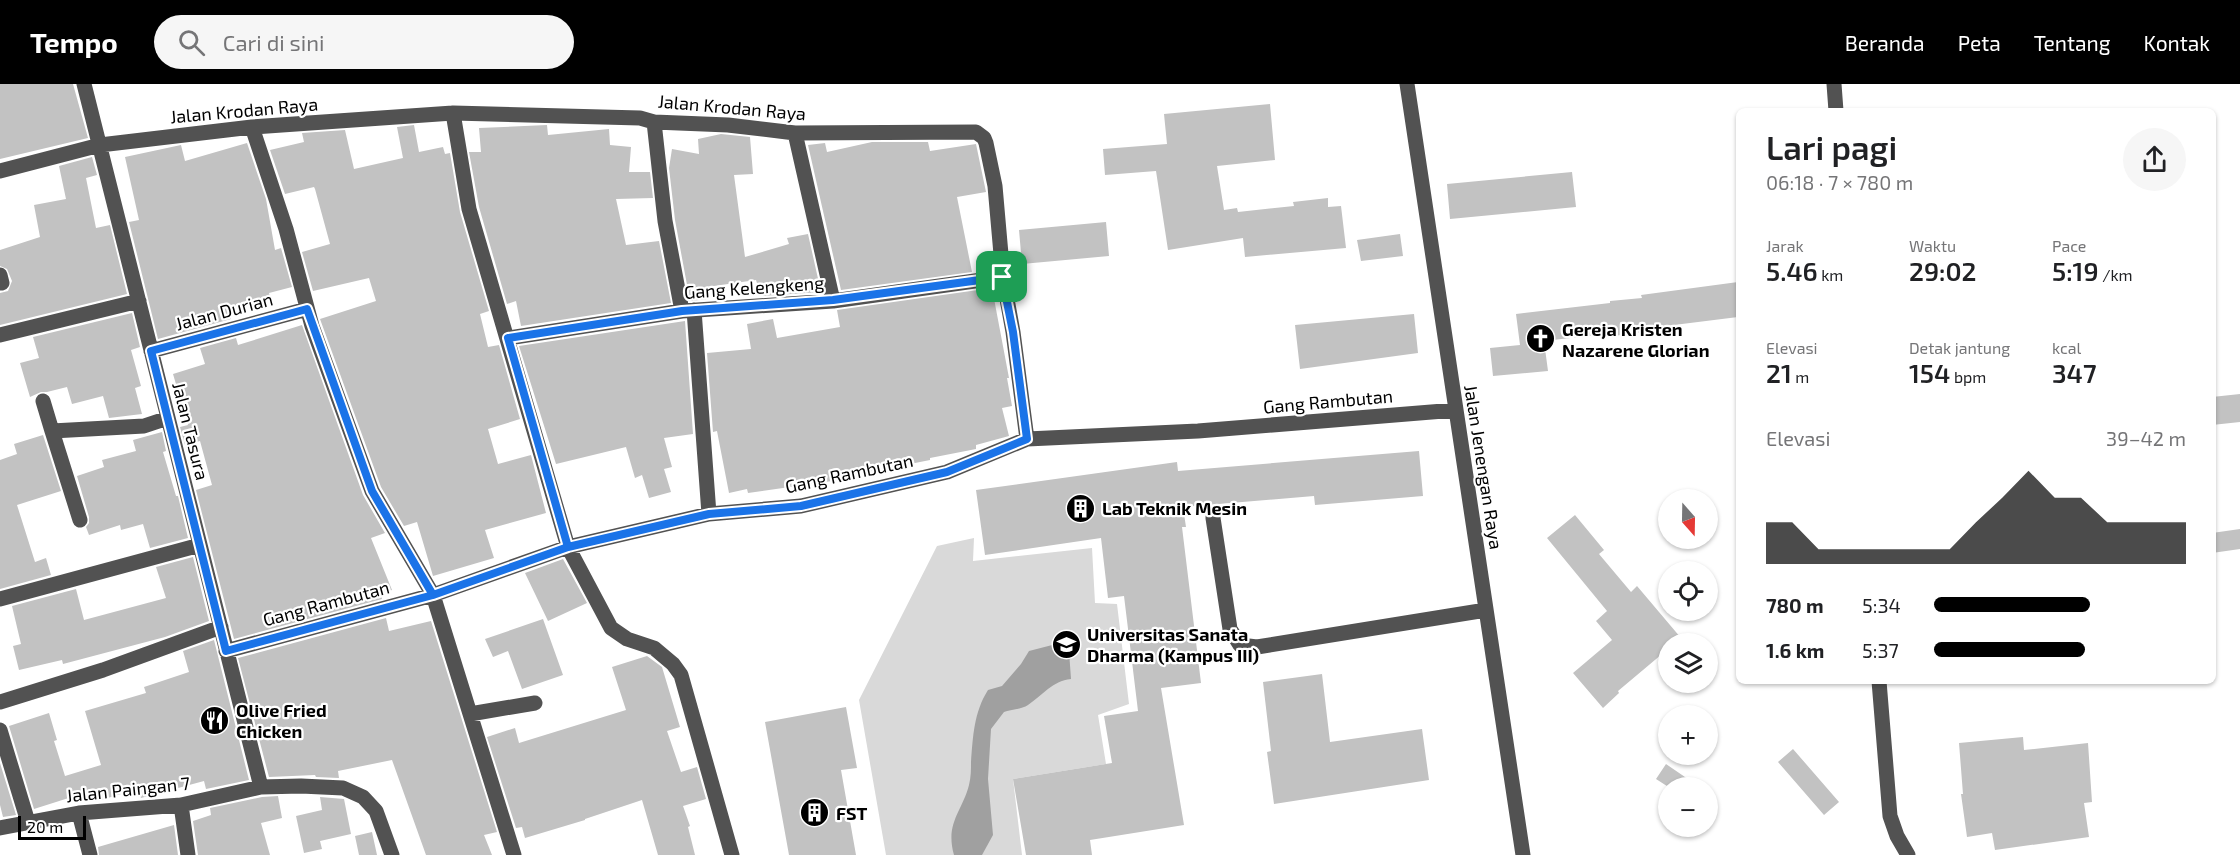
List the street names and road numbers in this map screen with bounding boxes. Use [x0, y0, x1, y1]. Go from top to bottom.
street label: Jalan Krodan Raya [657, 90, 807, 124]
street label: Jalan Krodan Raya [169, 93, 319, 127]
street label: Gang Kelengkeng [683, 271, 825, 303]
street label: Jalan Durian [173, 287, 275, 335]
street label: Jalan Tasura [168, 380, 214, 482]
street label: Jalan Jenengan Raya [1460, 383, 1508, 551]
street label: Gang Rambutan [1262, 384, 1394, 418]
street label: Gang Rambutan [783, 449, 915, 497]
street label: Gang Rambutan [260, 576, 392, 630]
street label: Jalan Paingan 7 [65, 772, 191, 806]

